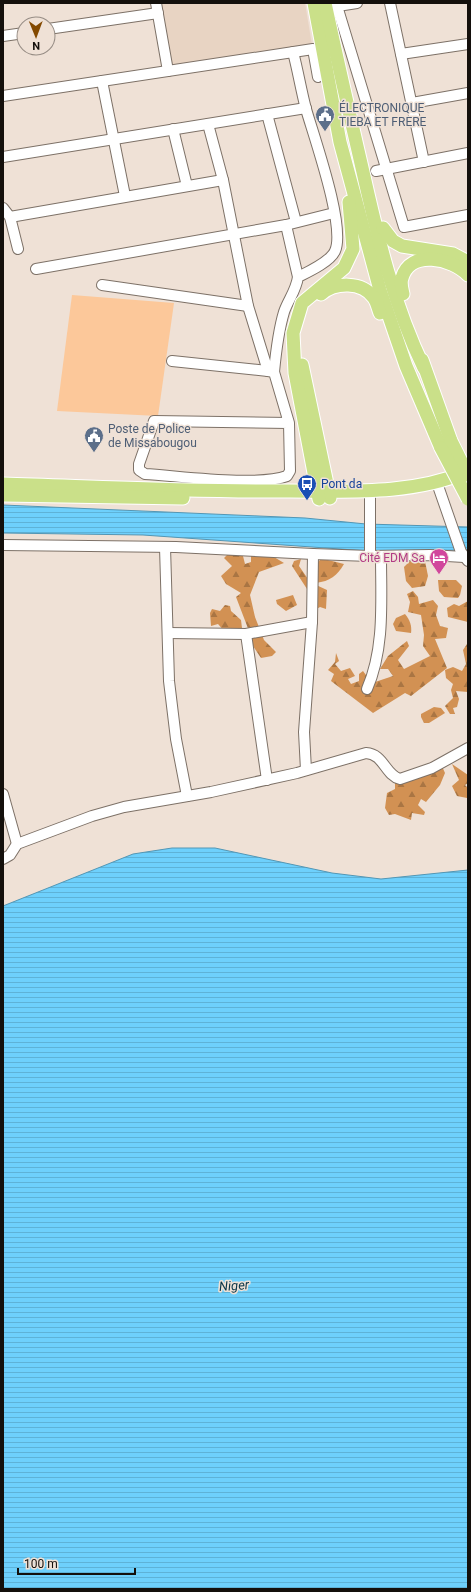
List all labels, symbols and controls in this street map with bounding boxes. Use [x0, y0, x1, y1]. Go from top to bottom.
north arrow [16, 16, 56, 56]
text: N [32, 39, 40, 52]
place label: ÉLECTRONIQUE TIEBA ET FRERE [339, 100, 427, 129]
public building icon: ÉLECTRONIQUE TIEBA ET FRERE [314, 104, 336, 132]
place label: Poste de Police de Missabougou [108, 422, 197, 450]
public building icon: Poste de Police de Missabougou [83, 425, 105, 453]
bus stop icon: Pont da [296, 473, 318, 501]
place label: Pont da [321, 477, 362, 491]
hotel icon: Cité EDM Sa [428, 547, 450, 575]
place label: Cité EDM Sa [359, 551, 425, 565]
water label: Niger [218, 1277, 250, 1294]
scale bar [18, 1550, 135, 1576]
text: 100 m [24, 1557, 58, 1571]

